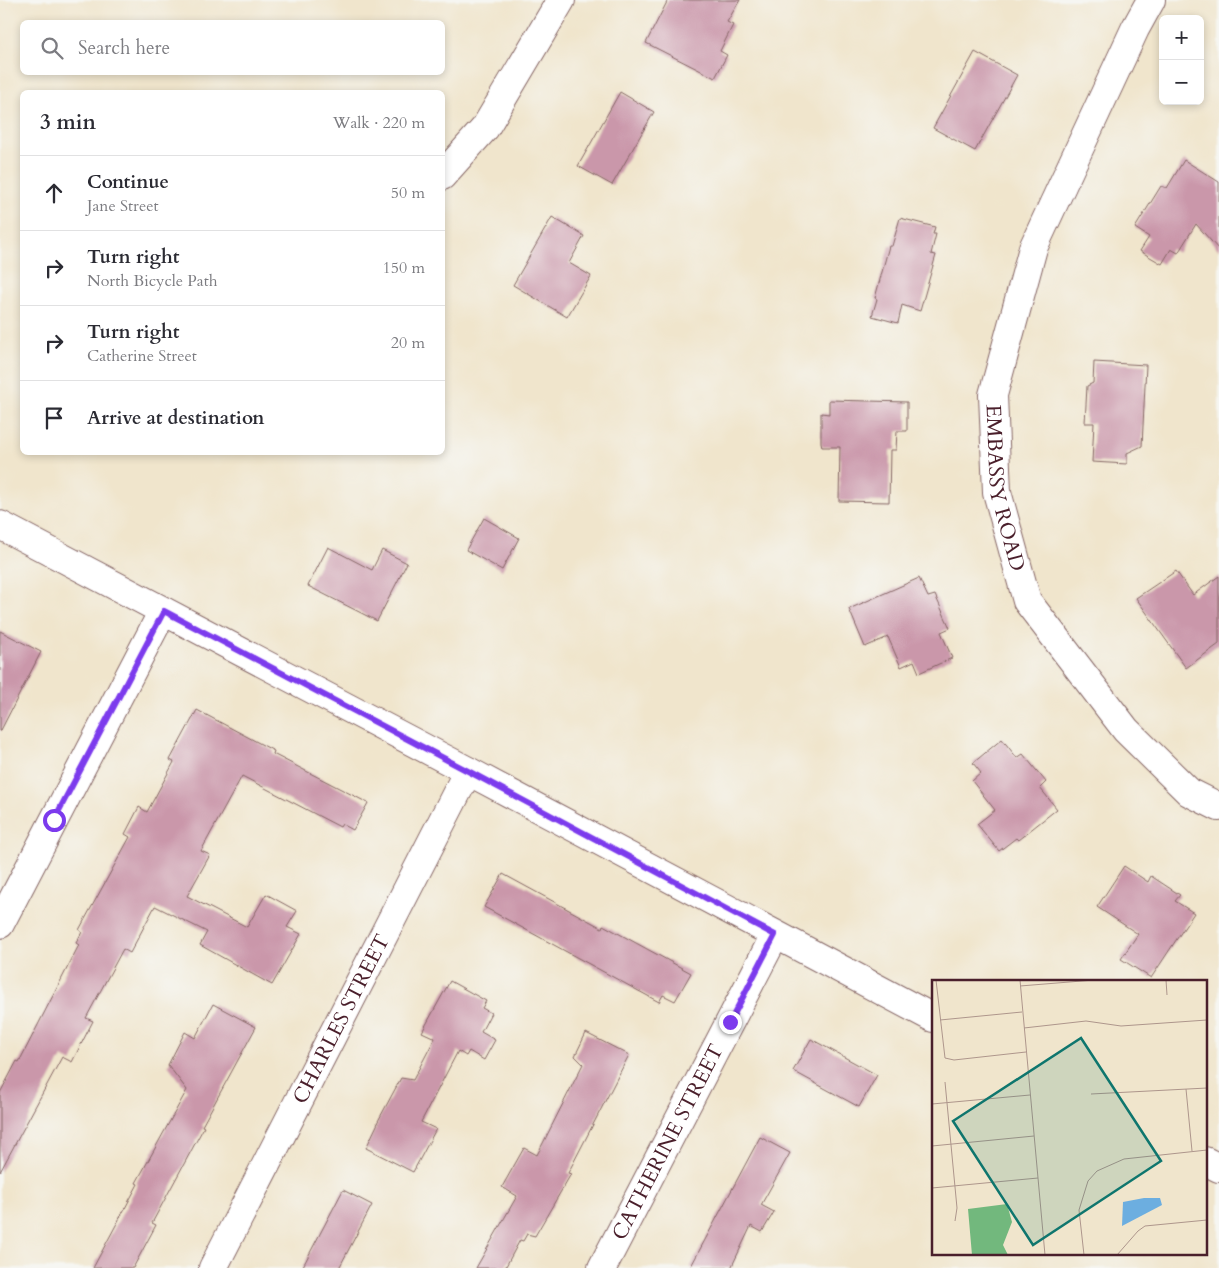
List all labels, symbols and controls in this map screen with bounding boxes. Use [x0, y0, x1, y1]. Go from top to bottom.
map controls [1159, 15, 1204, 105]
button: + [1159, 15, 1204, 60]
search box [20, 20, 445, 75]
icon: search [38, 34, 66, 62]
text: Search here [78, 35, 170, 61]
button: − [1159, 60, 1204, 105]
text: 3 min [40, 108, 96, 137]
text: Walk · 220 m [333, 112, 425, 134]
text: Continue [87, 169, 169, 195]
icon: ahead [40, 179, 68, 207]
text: 50 m [391, 182, 425, 204]
text: Jane Street [87, 195, 158, 217]
text: Turn right [87, 244, 179, 270]
icon: right [40, 254, 68, 282]
text: 150 m [383, 257, 425, 279]
text: North Bicycle Path [87, 270, 218, 292]
text: Turn right [87, 319, 179, 345]
icon: right [40, 329, 68, 357]
text: 20 m [391, 332, 425, 354]
text: Catherine Street [87, 345, 197, 367]
icon: arrive [40, 404, 68, 432]
street label: EMBASSY ROAD [979, 404, 1033, 574]
text: Arrive at destination [87, 405, 264, 431]
route start [43, 809, 66, 832]
street label: CHARLES STREET [285, 929, 396, 1109]
inset map [932, 980, 1206, 1256]
route end [719, 1011, 742, 1034]
street label: CATHERINE STREET [605, 1039, 730, 1245]

